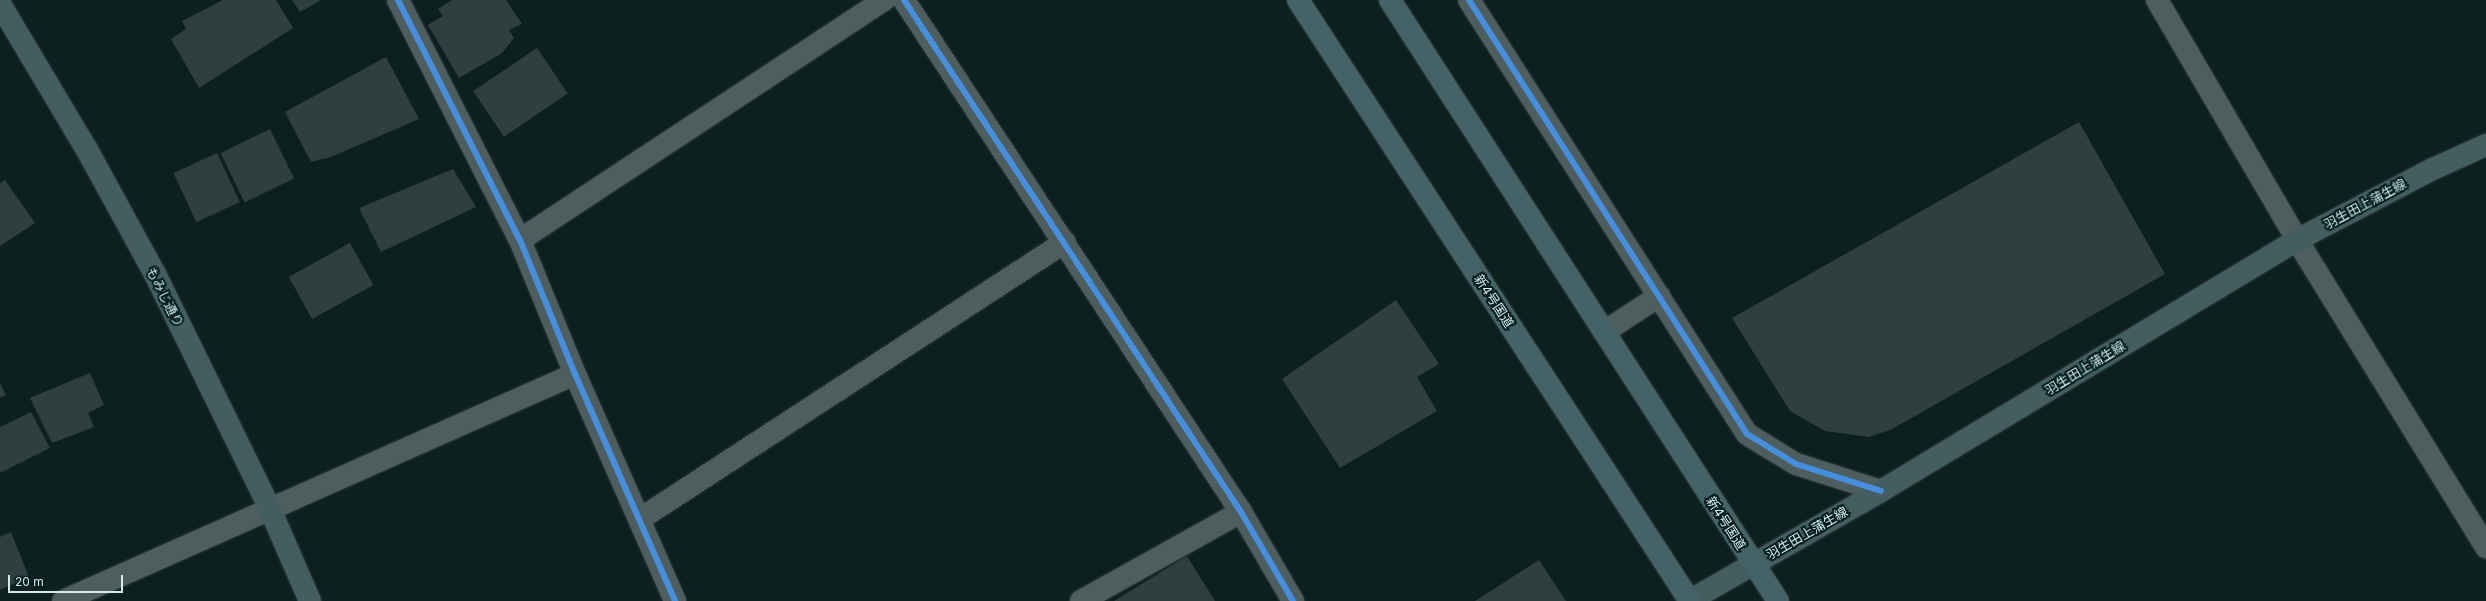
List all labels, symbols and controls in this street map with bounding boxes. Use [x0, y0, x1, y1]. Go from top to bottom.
street label: 羽生田上蒲生線 [2321, 176, 2409, 232]
street label: もみじ通り [143, 265, 187, 329]
street label: 新4号国道 [1471, 271, 1517, 331]
street label: 羽生田上蒲生線 [2042, 338, 2128, 398]
street label: 新4号国道 [1703, 493, 1749, 553]
street label: 羽生田上蒲生線 [1764, 503, 1850, 563]
scale bar [10, 567, 125, 593]
text: 20 m [15, 574, 44, 589]

